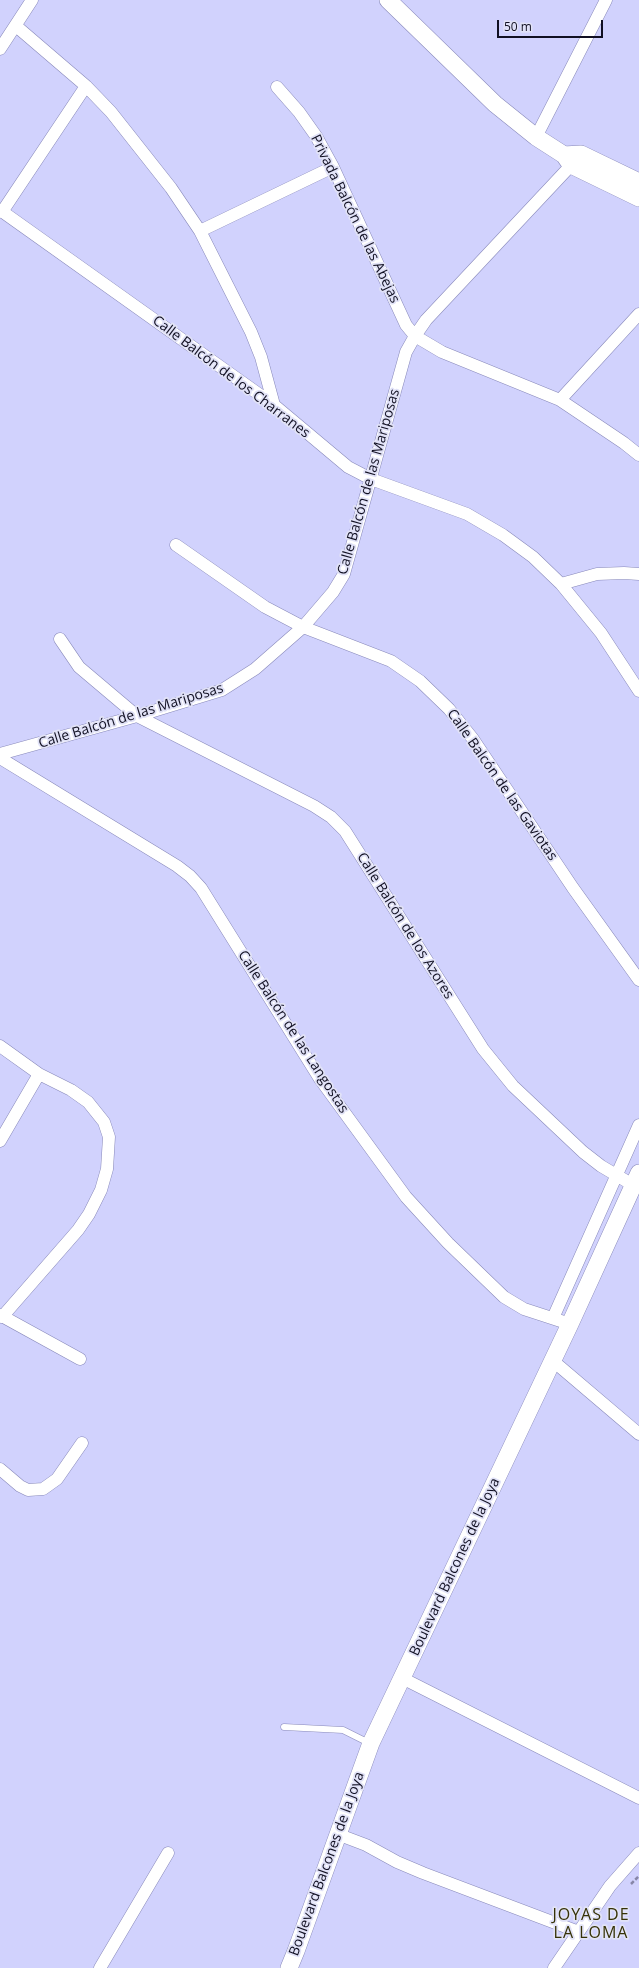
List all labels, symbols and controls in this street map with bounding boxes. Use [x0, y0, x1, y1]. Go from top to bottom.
scale bar [499, 12, 605, 38]
text: 50 m [504, 18, 532, 35]
street label: Privada Balcón de las Abejas [307, 132, 403, 306]
street label: Calle Balcón de los Charranes [149, 312, 313, 442]
street label: Calle Balcón de las Mariposas [334, 387, 404, 577]
street label: Calle Balcón de las Mariposas [37, 680, 225, 752]
street label: Calle Balcón de las Gaviotas [443, 706, 561, 864]
street label: Calle Balcón de los Azores [353, 850, 457, 1002]
street label: Calle Balcón de las Langostas [234, 948, 352, 1116]
street label: Boulevard Balcones de la Joya [406, 1475, 504, 1659]
street label: Boulevard Balcones de la Joya [286, 1770, 368, 1958]
district label: JOYAS DE LA LOMA [552, 1905, 630, 1943]

